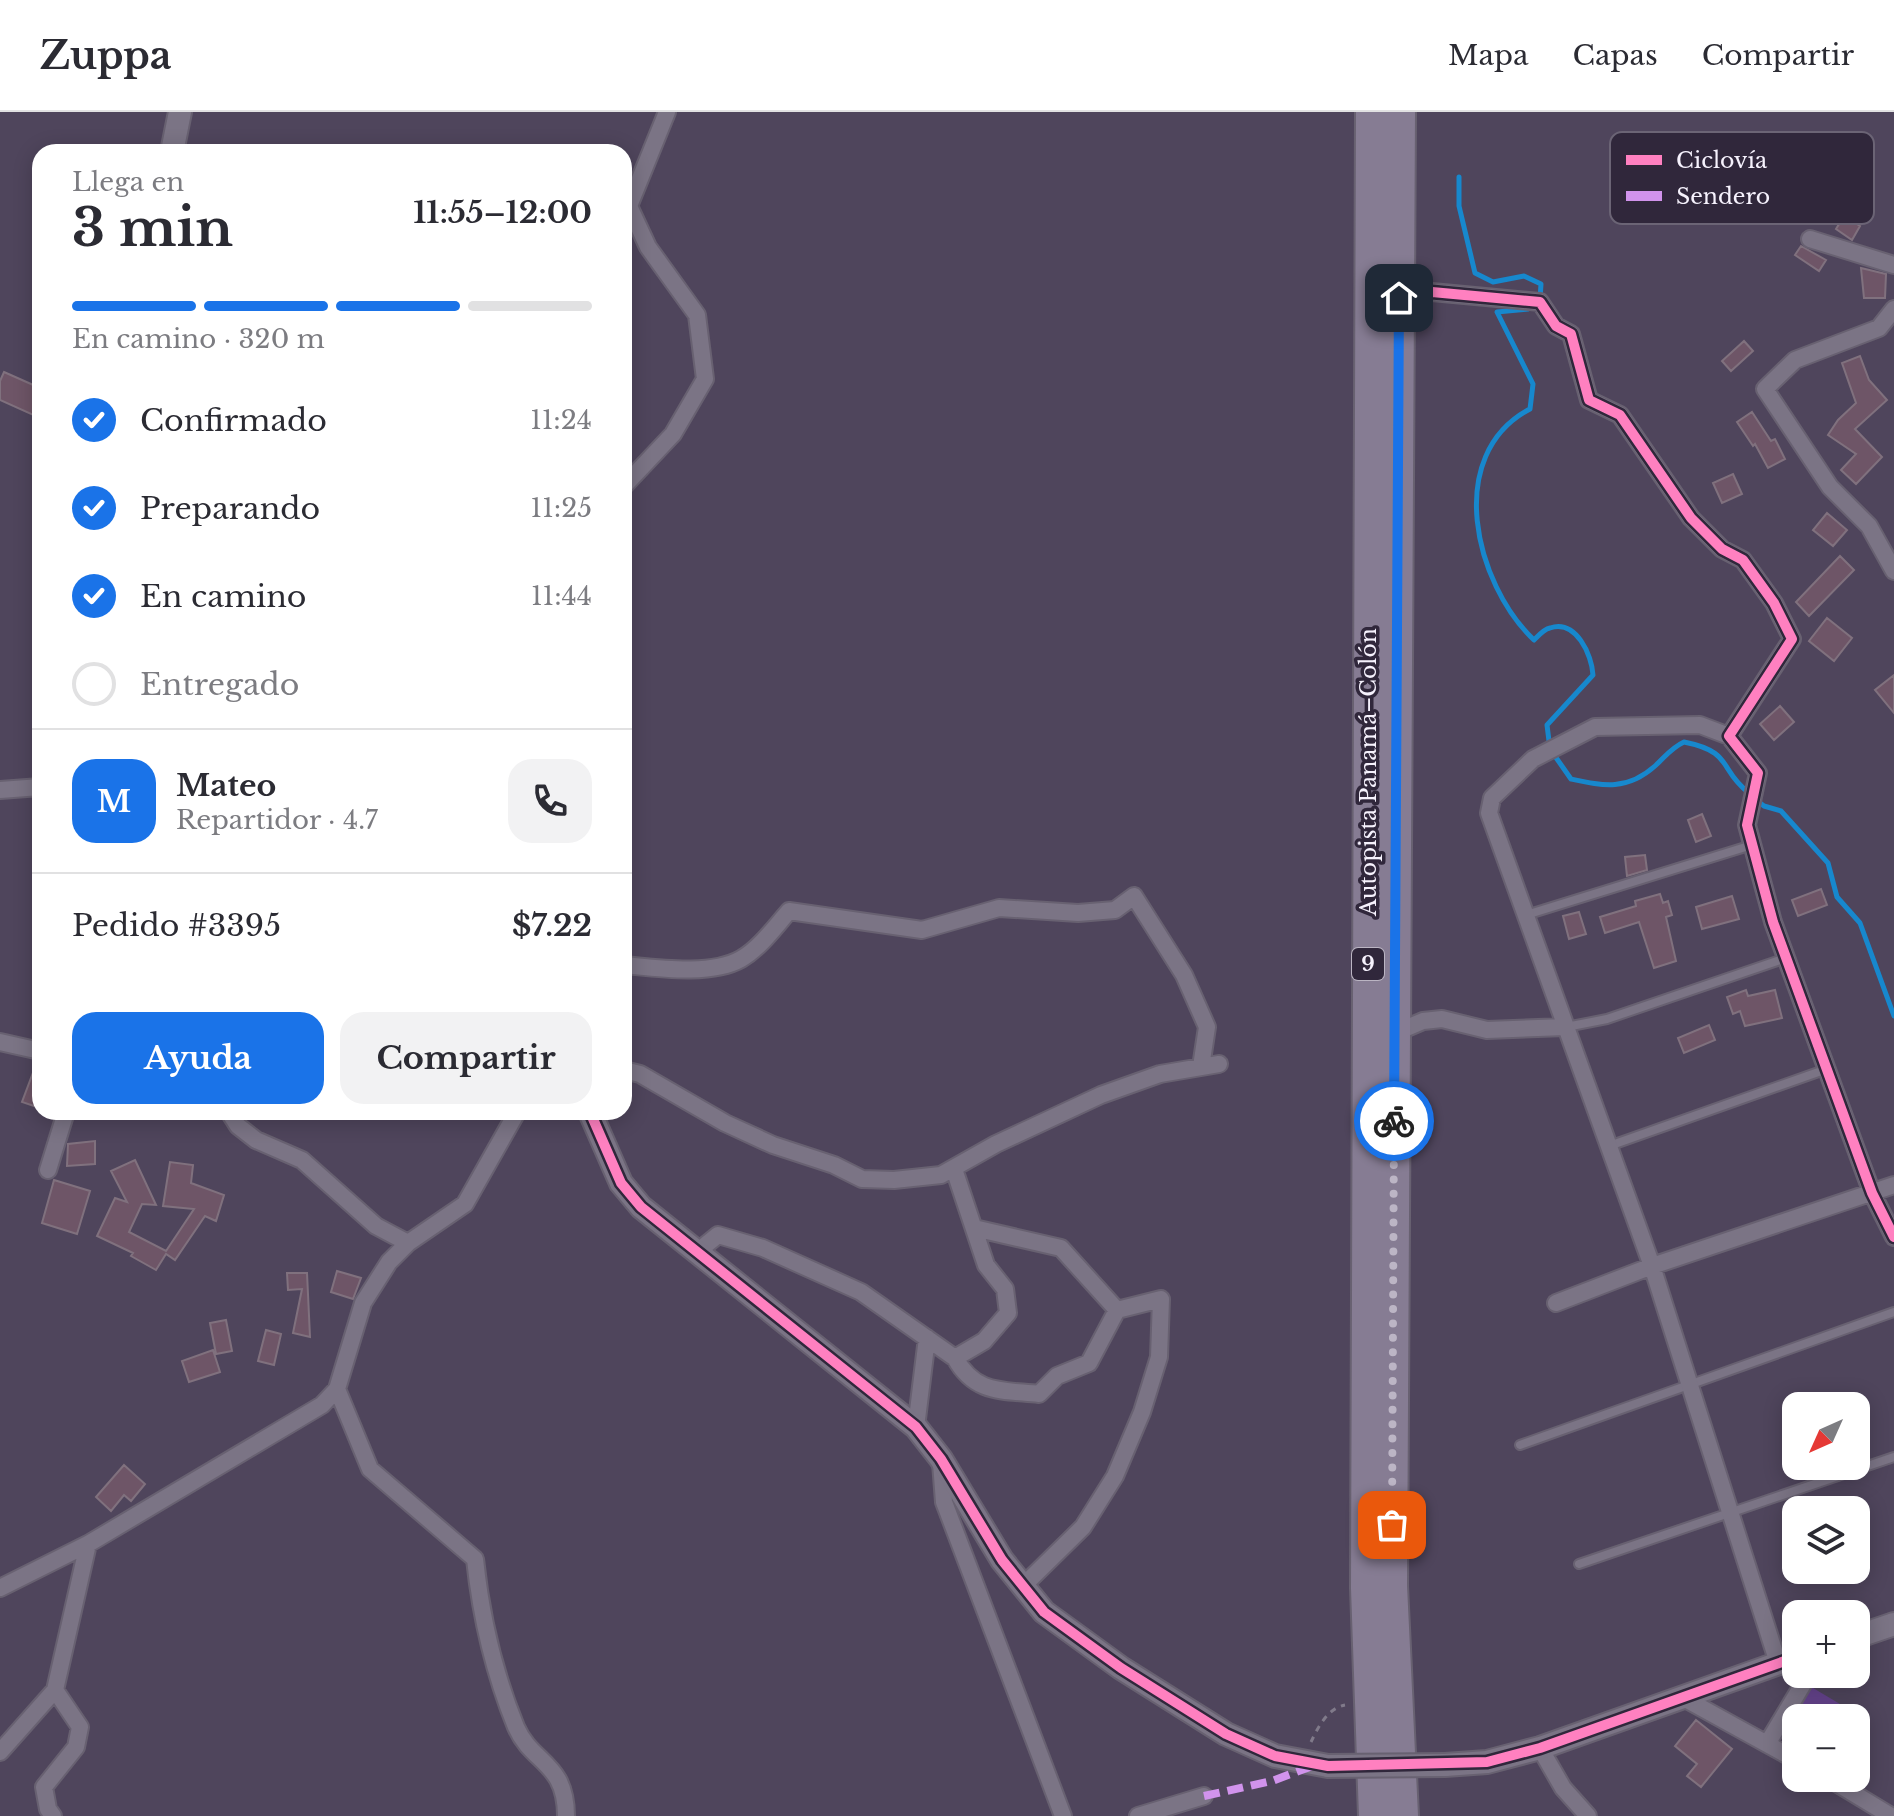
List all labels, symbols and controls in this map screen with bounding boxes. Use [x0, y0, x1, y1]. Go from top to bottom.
text: Zuppa [40, 32, 172, 79]
text: Mapa [1448, 38, 1529, 73]
text: Capas [1573, 38, 1658, 73]
text: Compartir [1702, 38, 1854, 73]
legend [1610, 132, 1874, 224]
text: Ciclovía [1676, 147, 1768, 174]
text: Llega en [72, 166, 184, 198]
text: Sendero [1676, 183, 1770, 210]
text: 11:55–12:00 [413, 194, 592, 231]
text: 3 min [72, 196, 233, 260]
pin [1365, 264, 1433, 332]
icon: home [1377, 276, 1421, 320]
text: En camino · 320 m [72, 323, 325, 355]
icon: check [72, 398, 116, 442]
text: Confirmado [140, 402, 327, 439]
text: 11:24 [530, 404, 592, 436]
icon: check [72, 486, 116, 530]
text: Preparando [140, 490, 320, 527]
text: 11:25 [531, 492, 592, 524]
icon: check [72, 574, 116, 618]
text: En camino [140, 578, 306, 615]
text: 11:44 [531, 580, 592, 612]
street label: Autopista Panamá–Colón [1355, 628, 1382, 917]
text: Entregado [140, 666, 299, 703]
button: phone [508, 759, 592, 843]
text: Mateo [176, 767, 276, 804]
text: M [97, 783, 131, 820]
text: Repartidor · 4.7 [176, 804, 378, 836]
text: Pedido #3395 [72, 907, 281, 944]
text: $7.22 [512, 907, 592, 944]
road number: 9 [1352, 948, 1384, 980]
button: Ayuda [72, 1012, 324, 1104]
button: Compartir [340, 1012, 592, 1104]
courier [1354, 1081, 1434, 1161]
icon: bike [1372, 1099, 1416, 1143]
north arrow [1782, 1392, 1870, 1480]
map controls [1782, 1392, 1870, 1792]
pin [1358, 1491, 1426, 1559]
button: layers [1782, 1496, 1870, 1584]
icon: bag [1370, 1503, 1414, 1547]
button: + [1782, 1600, 1870, 1688]
button: − [1782, 1704, 1870, 1792]

